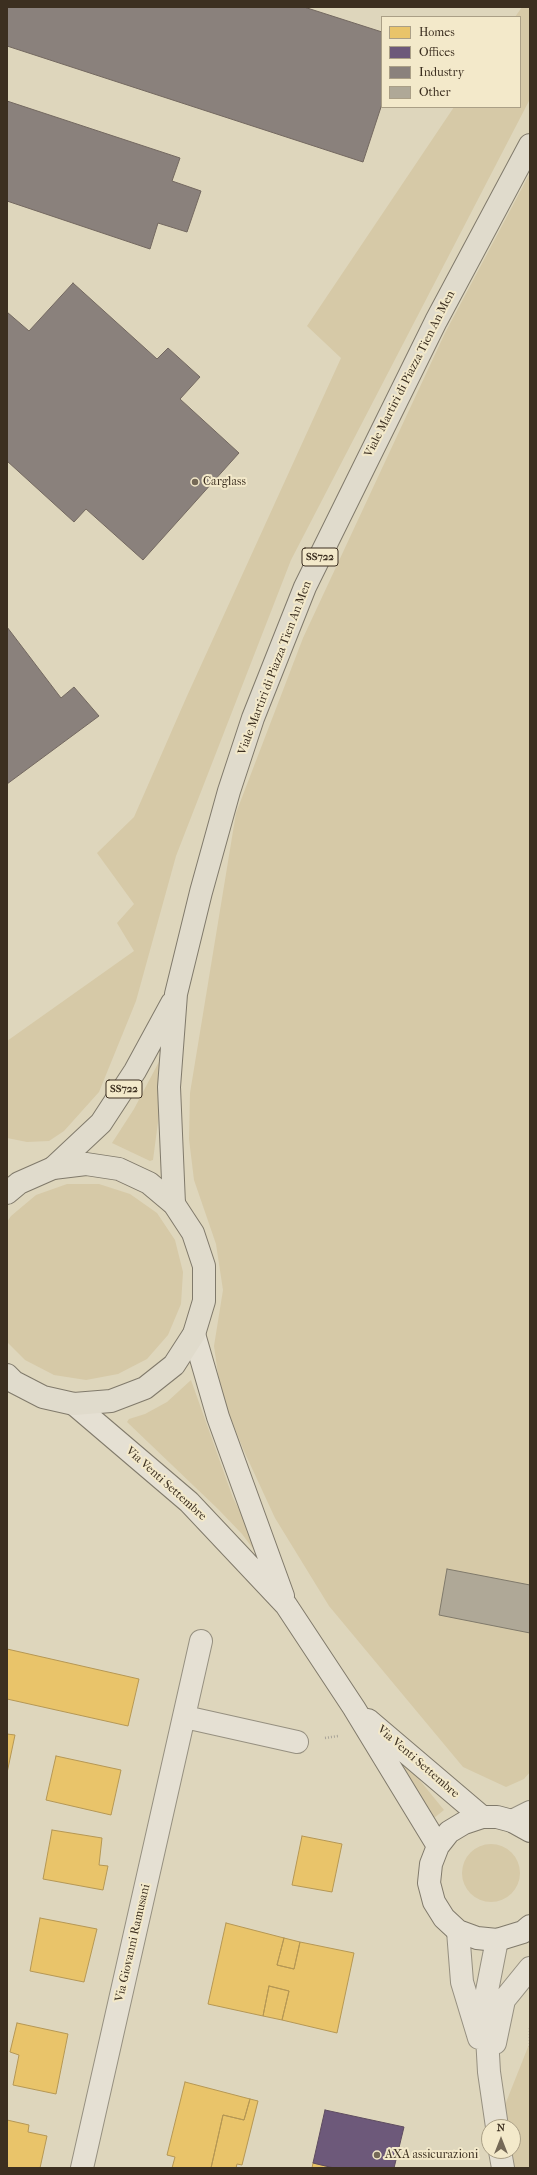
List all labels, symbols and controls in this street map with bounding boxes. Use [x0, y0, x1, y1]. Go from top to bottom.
legend [381, 16, 521, 108]
text: Homes [419, 25, 455, 39]
text: Offices [419, 45, 455, 59]
text: Industry [419, 65, 464, 79]
text: Other [419, 85, 451, 99]
street label: Viale Martiri di Piazza Tien An Men [362, 288, 458, 460]
place label: Carglass [203, 475, 246, 489]
marker: Carglass [190, 477, 200, 487]
road number: SS722 [302, 548, 338, 566]
street label: Viale Martiri di Piazza Tien An Men [235, 579, 315, 757]
road number: SS722 [106, 1080, 142, 1098]
street label: Via Venti Settembre [123, 1444, 209, 1524]
street label: Via Venti Settembre [374, 1723, 462, 1801]
street label: Via Giovanni Ramusani [112, 1883, 154, 2003]
north arrow [481, 2119, 521, 2159]
text: N [497, 2121, 505, 2134]
place label: AXA assicurazioni [385, 2148, 478, 2162]
marker: AXA assicurazioni [372, 2150, 382, 2160]

